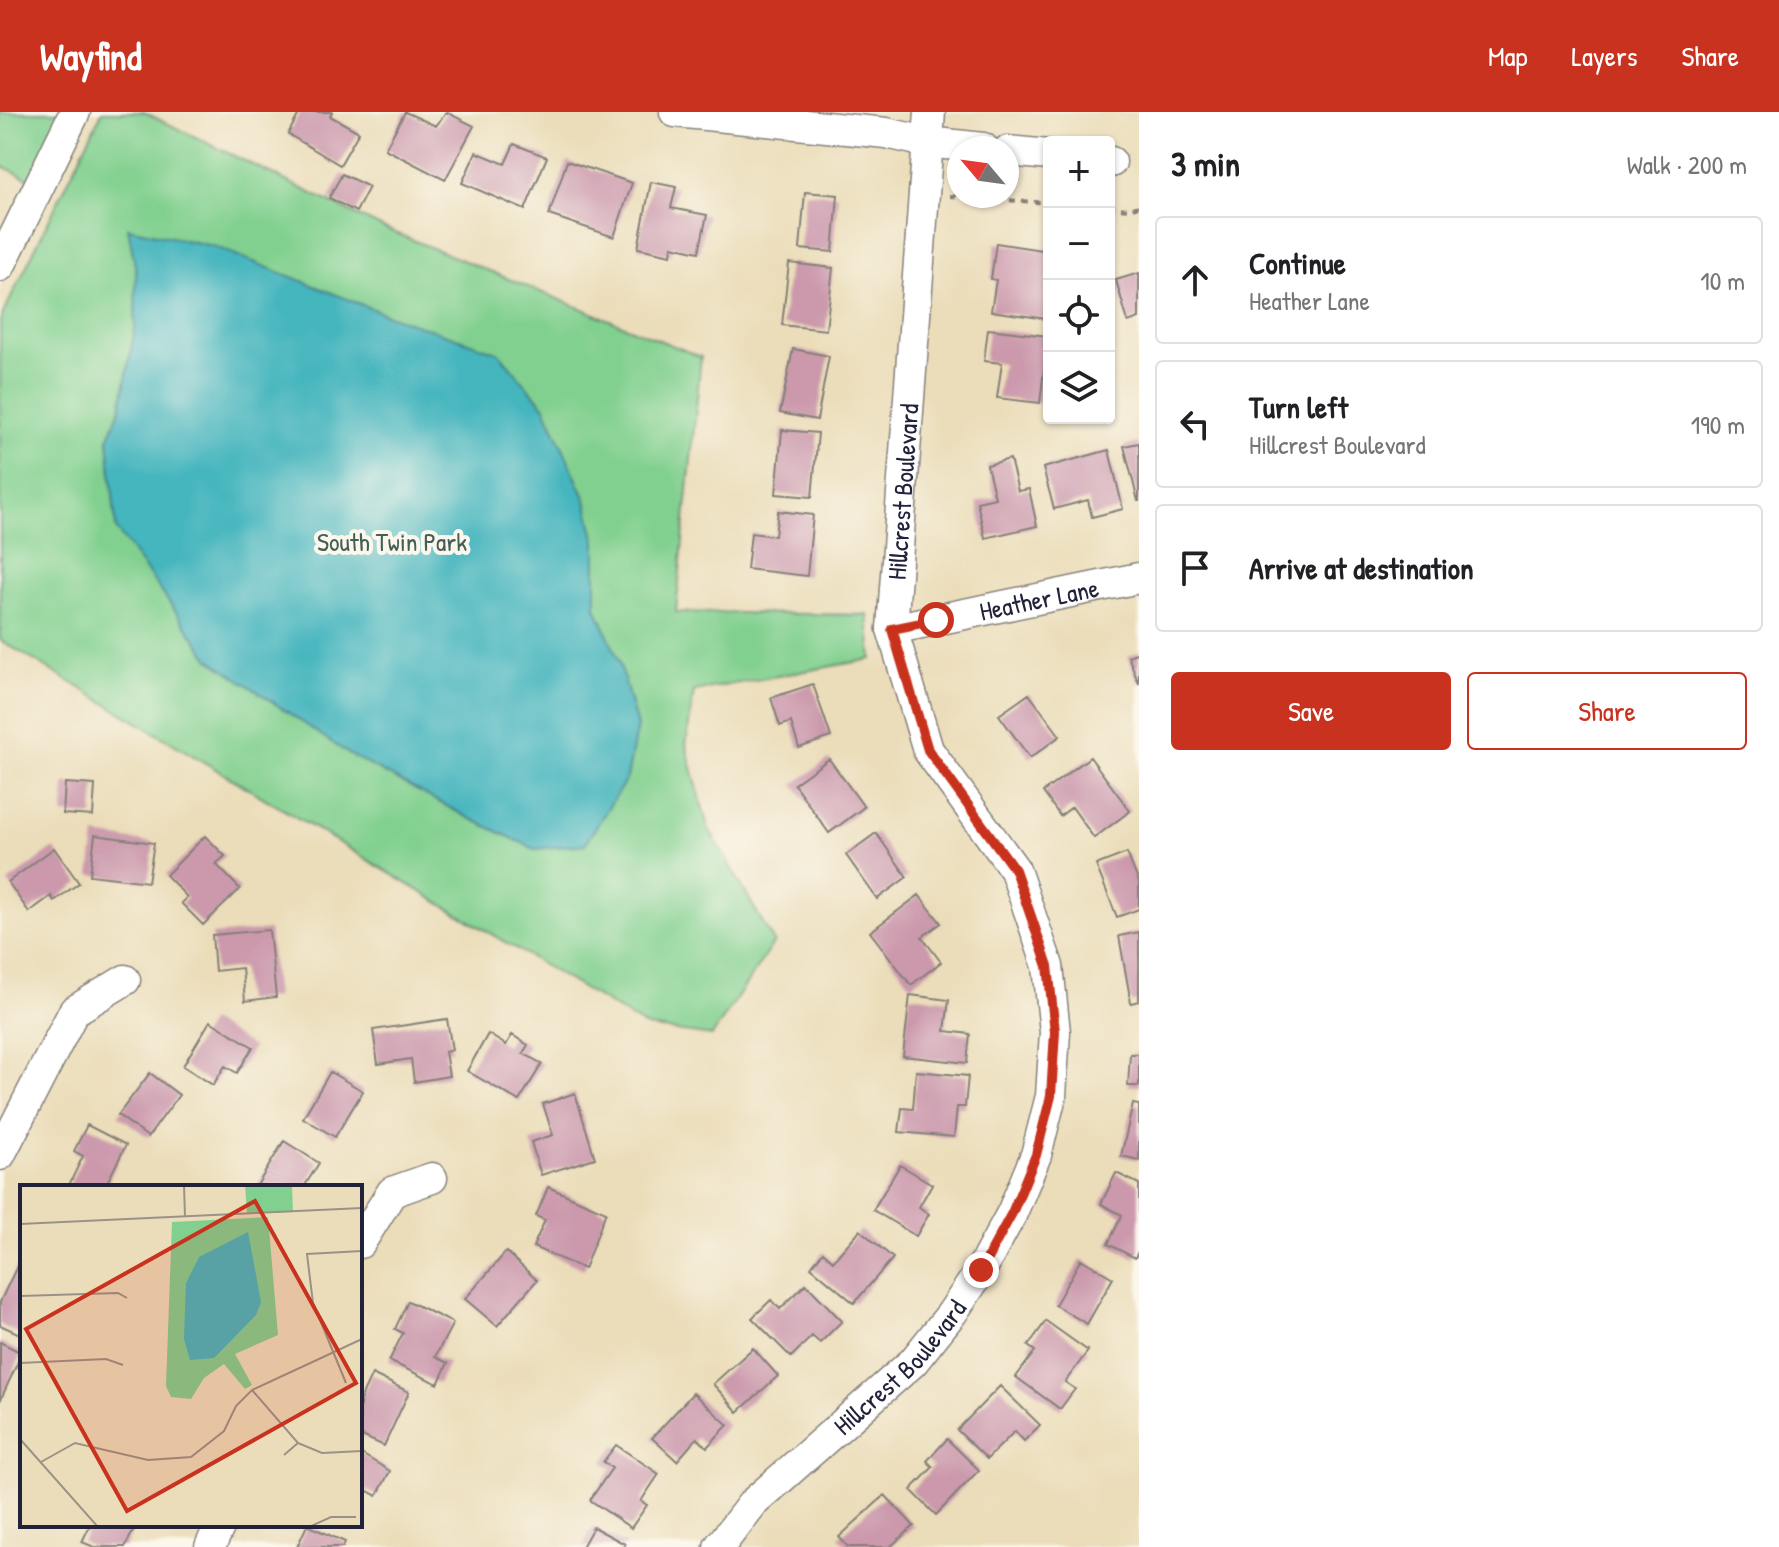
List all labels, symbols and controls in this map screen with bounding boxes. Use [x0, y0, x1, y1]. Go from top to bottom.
text: Wayfind [40, 30, 142, 82]
text: Map [1488, 37, 1528, 75]
text: Layers [1572, 37, 1637, 75]
text: Share [1681, 37, 1739, 75]
north arrow [947, 136, 1019, 208]
map controls [1043, 136, 1115, 424]
button: + [1043, 136, 1115, 208]
text: 3 min [1171, 141, 1240, 187]
text: Walk · 200 m [1627, 147, 1747, 182]
button: − [1043, 208, 1115, 280]
text: Continue [1249, 243, 1346, 283]
icon: ahead [1173, 258, 1217, 302]
text: 10 m [1700, 263, 1745, 298]
button: locate [1043, 280, 1115, 352]
text: Heather Lane [1249, 283, 1370, 318]
button: layers [1043, 352, 1115, 424]
text: Turn left [1249, 387, 1348, 427]
street label: Hillcrest Boulevard [878, 402, 926, 581]
icon: left [1173, 402, 1217, 446]
text: 190 m [1691, 407, 1745, 442]
text: Hillcrest Boulevard [1249, 427, 1426, 462]
park label: South Twin Park [317, 524, 467, 559]
icon: arrive [1173, 546, 1217, 590]
text: Arrive at destination [1249, 548, 1474, 588]
street label: Heather Lane [976, 569, 1102, 628]
route start [918, 602, 954, 638]
button: Save [1171, 672, 1451, 750]
button: Share [1467, 672, 1747, 750]
inset map [20, 1185, 362, 1527]
route end [963, 1252, 999, 1288]
street label: Hillcrest Boulevard [825, 1293, 974, 1442]

